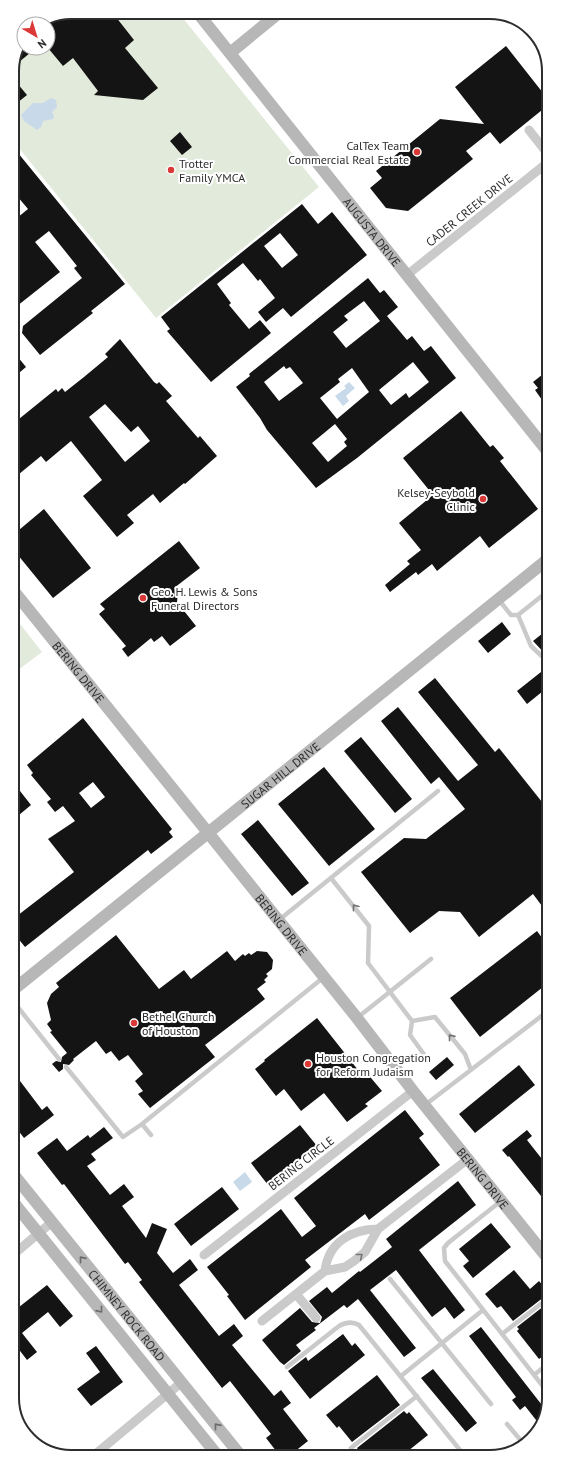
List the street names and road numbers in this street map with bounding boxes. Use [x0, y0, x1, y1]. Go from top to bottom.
street label: CADER CREEK DRIVE [423, 171, 515, 249]
street label: AUGUSTA DRIVE [340, 194, 404, 269]
street label: BERING DRIVE [50, 638, 108, 706]
street label: SUGAR HILL DRIVE [237, 738, 323, 811]
street label: BERING DRIVE [253, 891, 311, 958]
street label: BERING CIRCLE [265, 1133, 337, 1193]
street label: BERING DRIVE [454, 1144, 512, 1212]
street label: CHIMNEY ROCK ROAD [86, 1266, 169, 1364]

